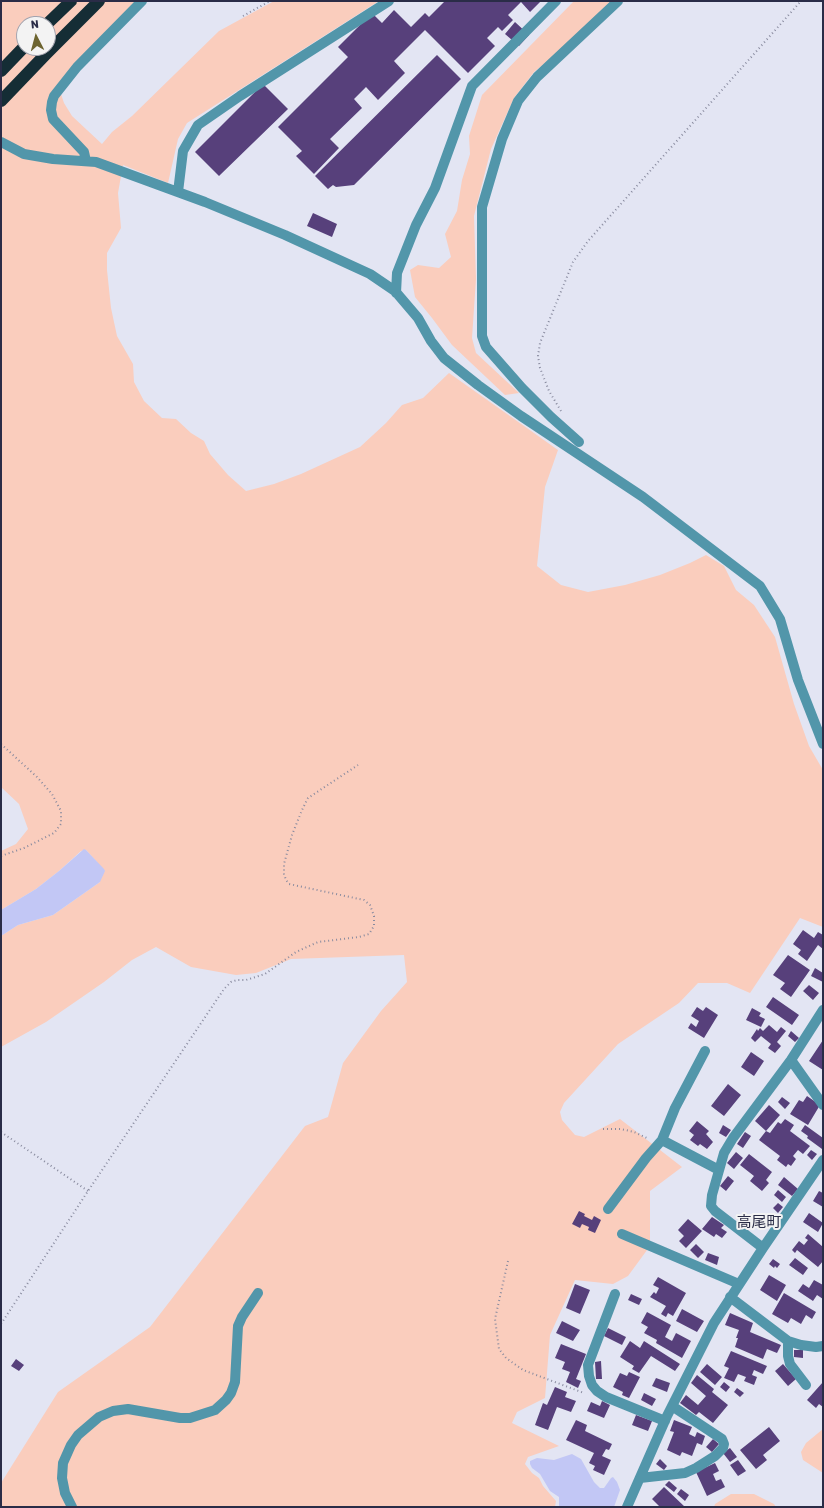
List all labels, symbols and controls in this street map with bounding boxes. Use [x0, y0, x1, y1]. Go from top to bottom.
north arrow [16, 16, 56, 56]
text: N [30, 18, 39, 31]
district label: 高尾町 [737, 1214, 781, 1232]

